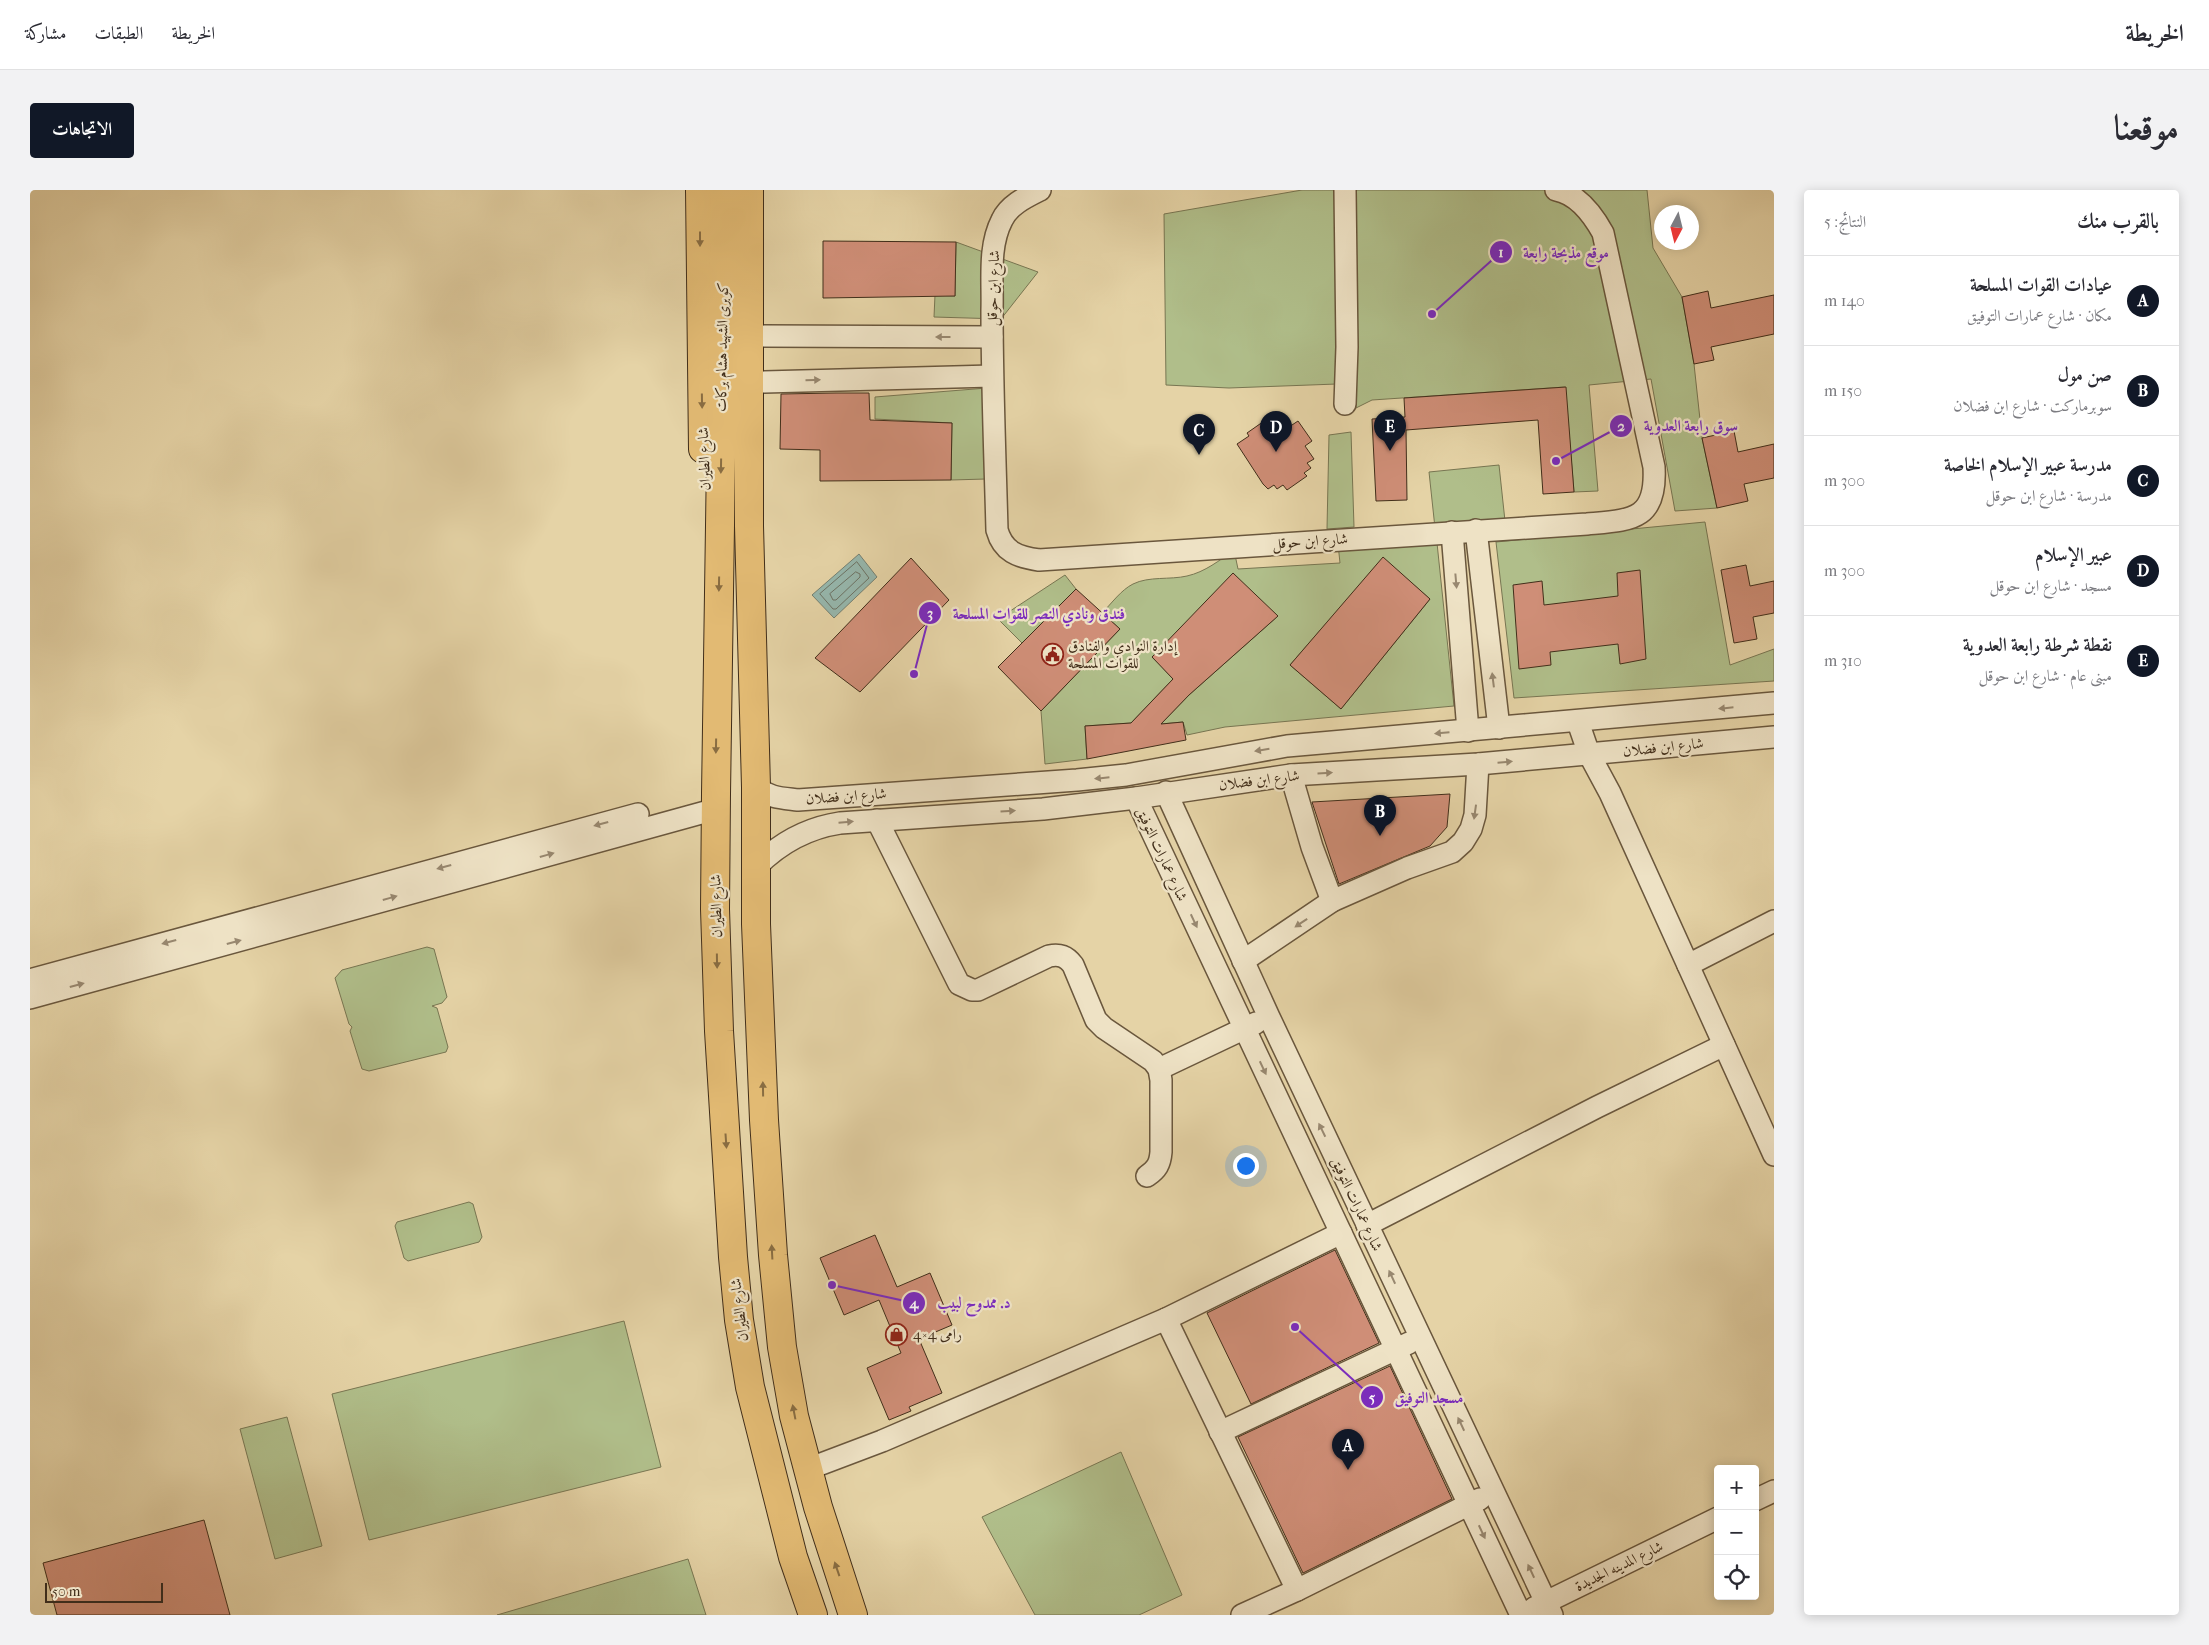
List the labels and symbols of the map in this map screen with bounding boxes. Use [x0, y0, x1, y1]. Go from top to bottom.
north arrow [1654, 205, 1699, 250]
one-way arrow [696, 231, 704, 247]
callout: موقع مذبحة رابعة [1488, 237, 1619, 268]
text: 1 [1498, 243, 1504, 261]
text: موقع مذبحة رابعة [1523, 243, 1609, 268]
street label: شارع ابن حوقل [983, 250, 1007, 326]
street label: كوبرى الشهيد هشام بركات [712, 282, 736, 412]
one-way arrow [935, 333, 951, 341]
one-way arrow [805, 376, 821, 384]
one-way arrow [698, 393, 706, 409]
pin: E [1374, 410, 1406, 451]
callout: سوق رابعة العدوية [1608, 410, 1748, 441]
pin: D [1260, 411, 1292, 452]
pin: C [1183, 414, 1215, 455]
text: سوق رابعة العدوية [1644, 416, 1738, 436]
text: 2 [1617, 417, 1625, 435]
street label: شارع الطيران [694, 427, 718, 491]
one-way arrow [716, 458, 724, 474]
street label: شارع ابن حوقل [1271, 529, 1349, 557]
one-way arrow [1452, 573, 1460, 589]
one-way arrow [715, 576, 723, 592]
callout: فندق ونادي النصر للقوات المسلحة [918, 598, 1135, 629]
text: 3 [927, 604, 933, 622]
text: فندق ونادي النصر للقوات المسلحة [953, 604, 1125, 627]
place label: إدارة النوادي والفنادق للقوات المسلحة [1068, 637, 1179, 672]
public building icon: إدارة النوادي والفنادق للقوات المسلحة [1040, 643, 1064, 667]
one-way arrow [1489, 671, 1497, 687]
one-way arrow [1717, 704, 1733, 712]
one-way arrow [1433, 729, 1449, 737]
street label: شارع ابن فضلان [1622, 734, 1705, 764]
one-way arrow [712, 738, 720, 754]
one-way arrow [1254, 746, 1270, 754]
one-way arrow [1497, 757, 1513, 765]
street label: شارع ابن فضلان [1218, 766, 1301, 798]
one-way arrow [1318, 769, 1334, 777]
one-way arrow [1094, 774, 1110, 782]
street label: شارع ابن فضلان [805, 784, 887, 812]
pin: B [1364, 795, 1396, 836]
street label: شارع عمارات التوفيق [1129, 804, 1192, 906]
one-way arrow [1471, 805, 1479, 821]
one-way arrow [1000, 807, 1016, 815]
one-way arrow [838, 818, 854, 826]
one-way arrow [593, 821, 608, 829]
one-way arrow [539, 851, 554, 859]
one-way arrow [436, 863, 452, 871]
street label: شارع الطيران [706, 874, 730, 938]
one-way arrow [383, 894, 398, 902]
one-way arrow [1189, 914, 1198, 929]
one-way arrow [1294, 918, 1307, 927]
one-way arrow [226, 937, 241, 945]
one-way arrow [161, 938, 177, 946]
one-way arrow [713, 953, 721, 969]
one-way arrow [69, 981, 85, 989]
one-way arrow [1259, 1061, 1267, 1076]
one-way arrow [759, 1081, 767, 1097]
one-way arrow [1318, 1123, 1326, 1138]
one-way arrow [722, 1133, 730, 1149]
your location [1233, 1153, 1259, 1179]
street label: شارع عمارات التوفيق [1324, 1154, 1387, 1256]
one-way arrow [768, 1243, 776, 1259]
one-way arrow [1388, 1270, 1396, 1284]
street label: شارع الطيران [726, 1277, 756, 1343]
callout: د. ممدوح لبيب [902, 1287, 1021, 1318]
text: د. ممدوح لبيب [937, 1293, 1011, 1317]
text: 4 [909, 1294, 920, 1312]
shop icon: رامى 4×4 [885, 1322, 909, 1346]
place label: رامى 4×4 [913, 1325, 962, 1343]
callout: مسجد التوفيق [1360, 1381, 1474, 1412]
text: 5 [1369, 1388, 1376, 1406]
text: مسجد التوفيق [1395, 1388, 1463, 1408]
one-way arrow [789, 1404, 797, 1420]
one-way arrow [1457, 1417, 1465, 1431]
pin: A [1332, 1429, 1364, 1470]
one-way arrow [1478, 1525, 1486, 1539]
street label: شارع المدينه الجديدة [1572, 1537, 1668, 1599]
one-way arrow [833, 1561, 841, 1576]
one-way arrow [1527, 1564, 1535, 1578]
scale bar [45, 1580, 162, 1603]

